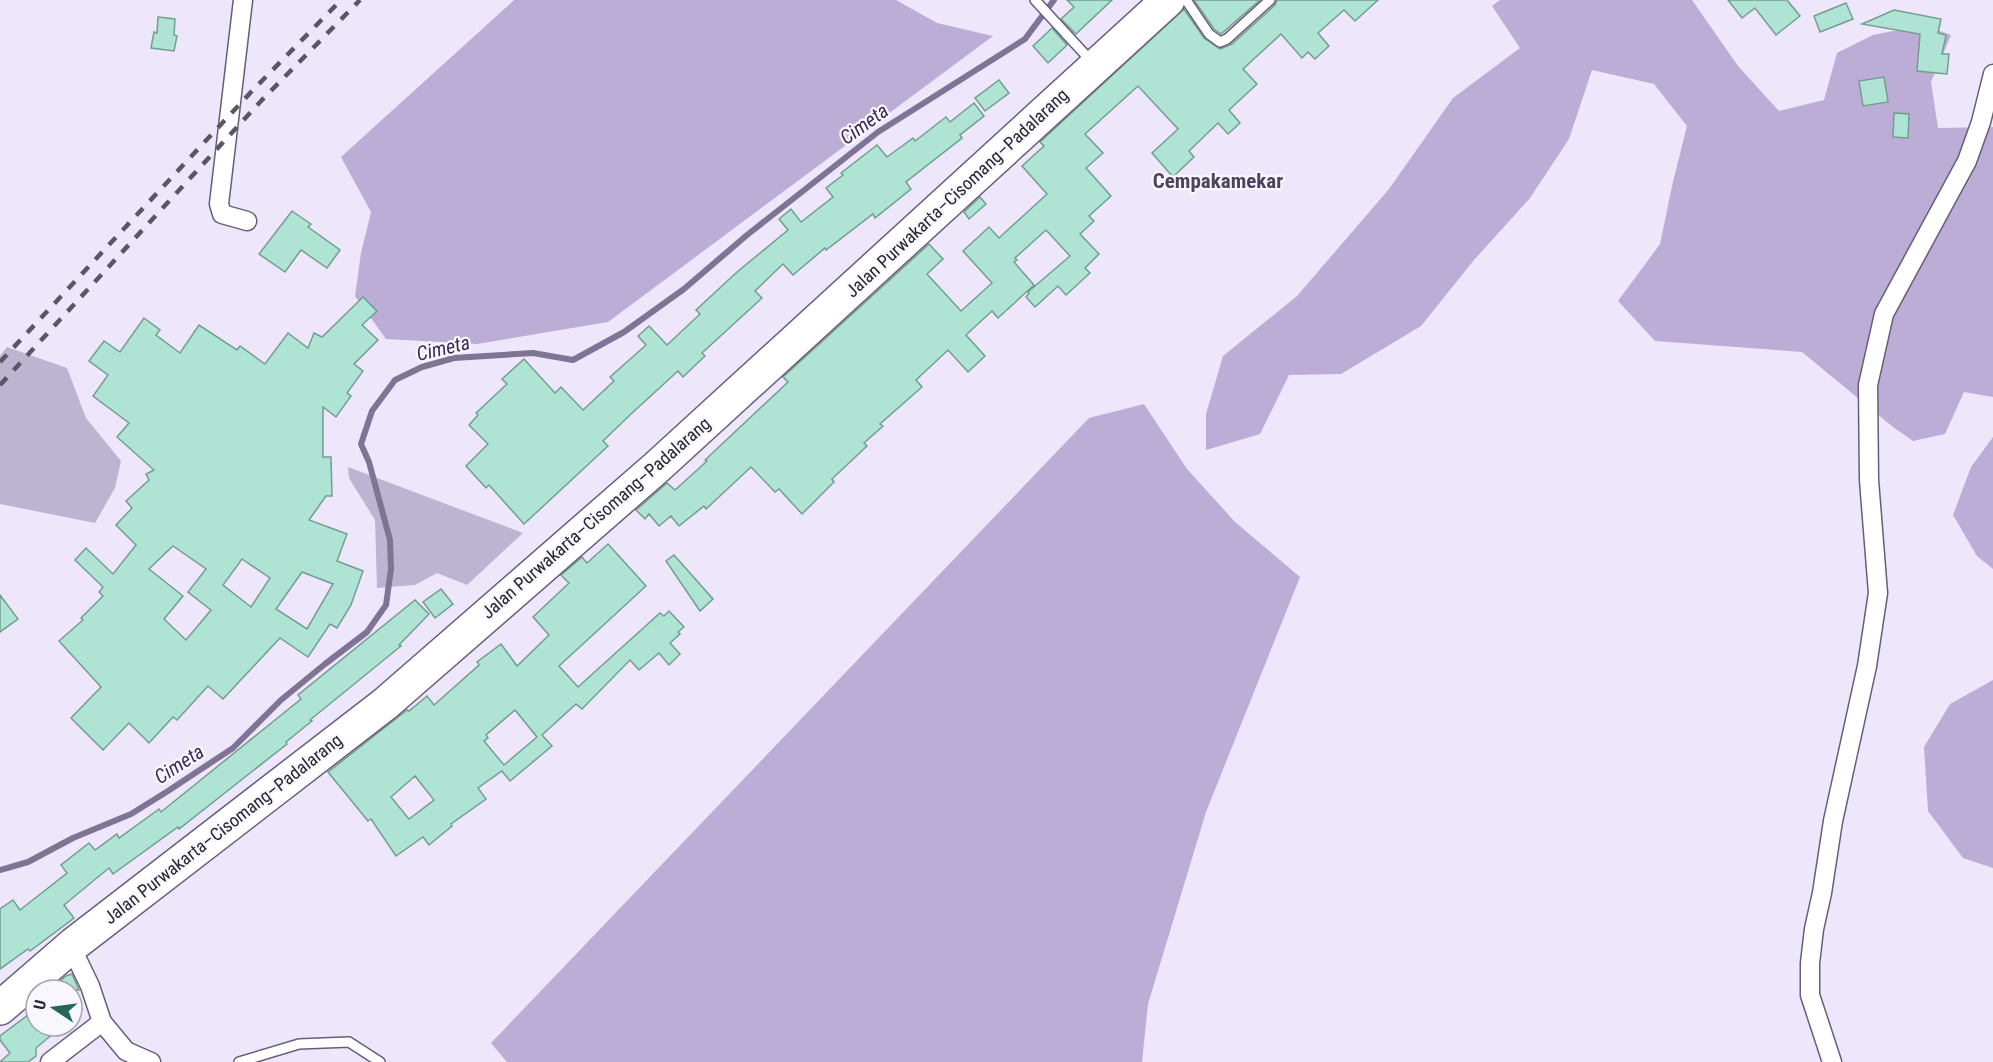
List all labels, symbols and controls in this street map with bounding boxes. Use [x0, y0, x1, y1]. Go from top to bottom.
street label: Jalan Purwakarta–Cisomang–Padalarang [841, 84, 1072, 301]
water label: Cimeta [835, 98, 893, 150]
district label: Cempakamekar [1153, 169, 1283, 193]
water label: Cimeta [414, 330, 472, 366]
street label: Jalan Purwakarta–Cisomang–Padalarang [477, 413, 714, 623]
street label: Jalan Purwakarta–Cisomang–Padalarang [99, 729, 346, 928]
water label: Cimeta [150, 739, 208, 789]
north arrow [24, 978, 84, 1038]
text: U [30, 998, 50, 1011]

